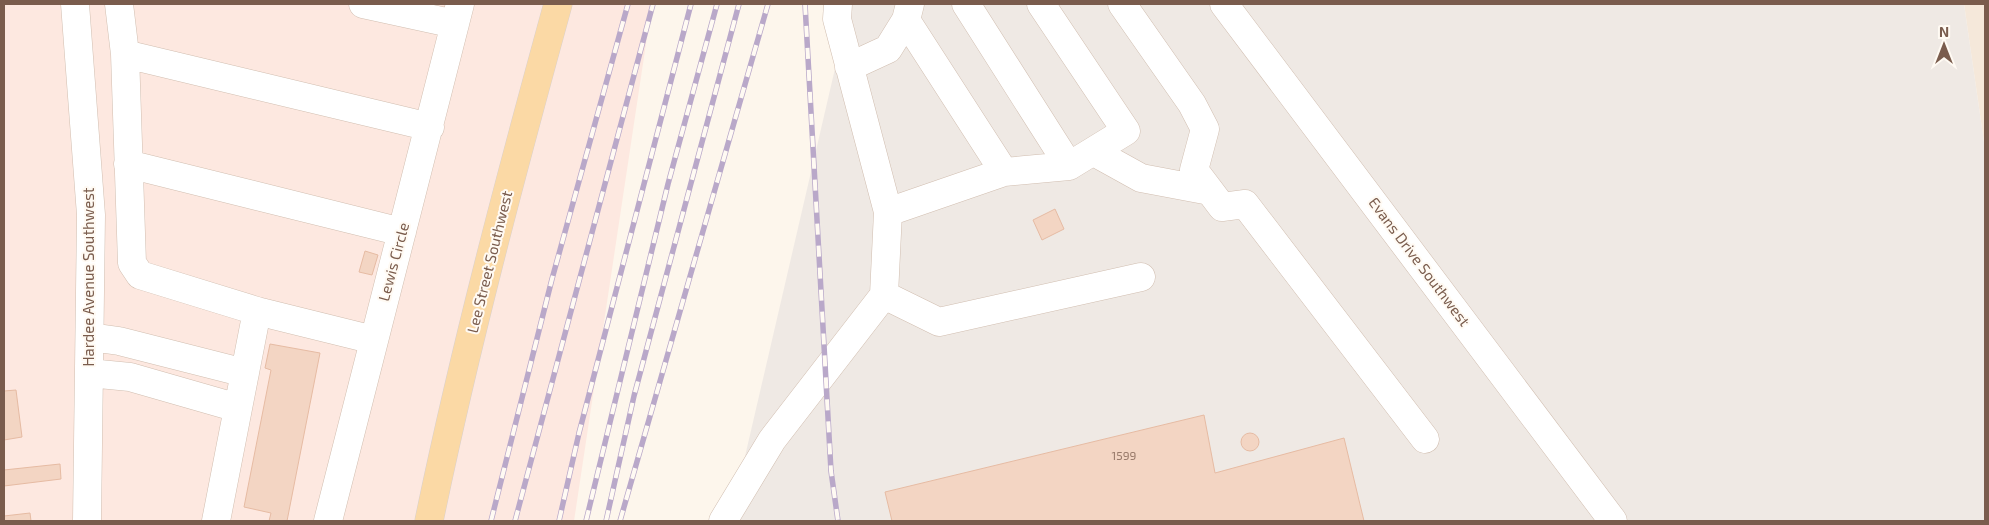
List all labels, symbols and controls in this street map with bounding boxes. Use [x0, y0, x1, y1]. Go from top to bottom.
north arrow [1919, 20, 1969, 70]
text: N [1939, 23, 1949, 40]
street label: Hardee Avenue Southwest [79, 187, 97, 367]
street label: Lee Street Southwest [463, 189, 515, 335]
street label: Evans Drive Southwest [1365, 193, 1474, 330]
street label: Lewis Circle [374, 220, 412, 303]
house number: 1599 [1112, 448, 1137, 462]

